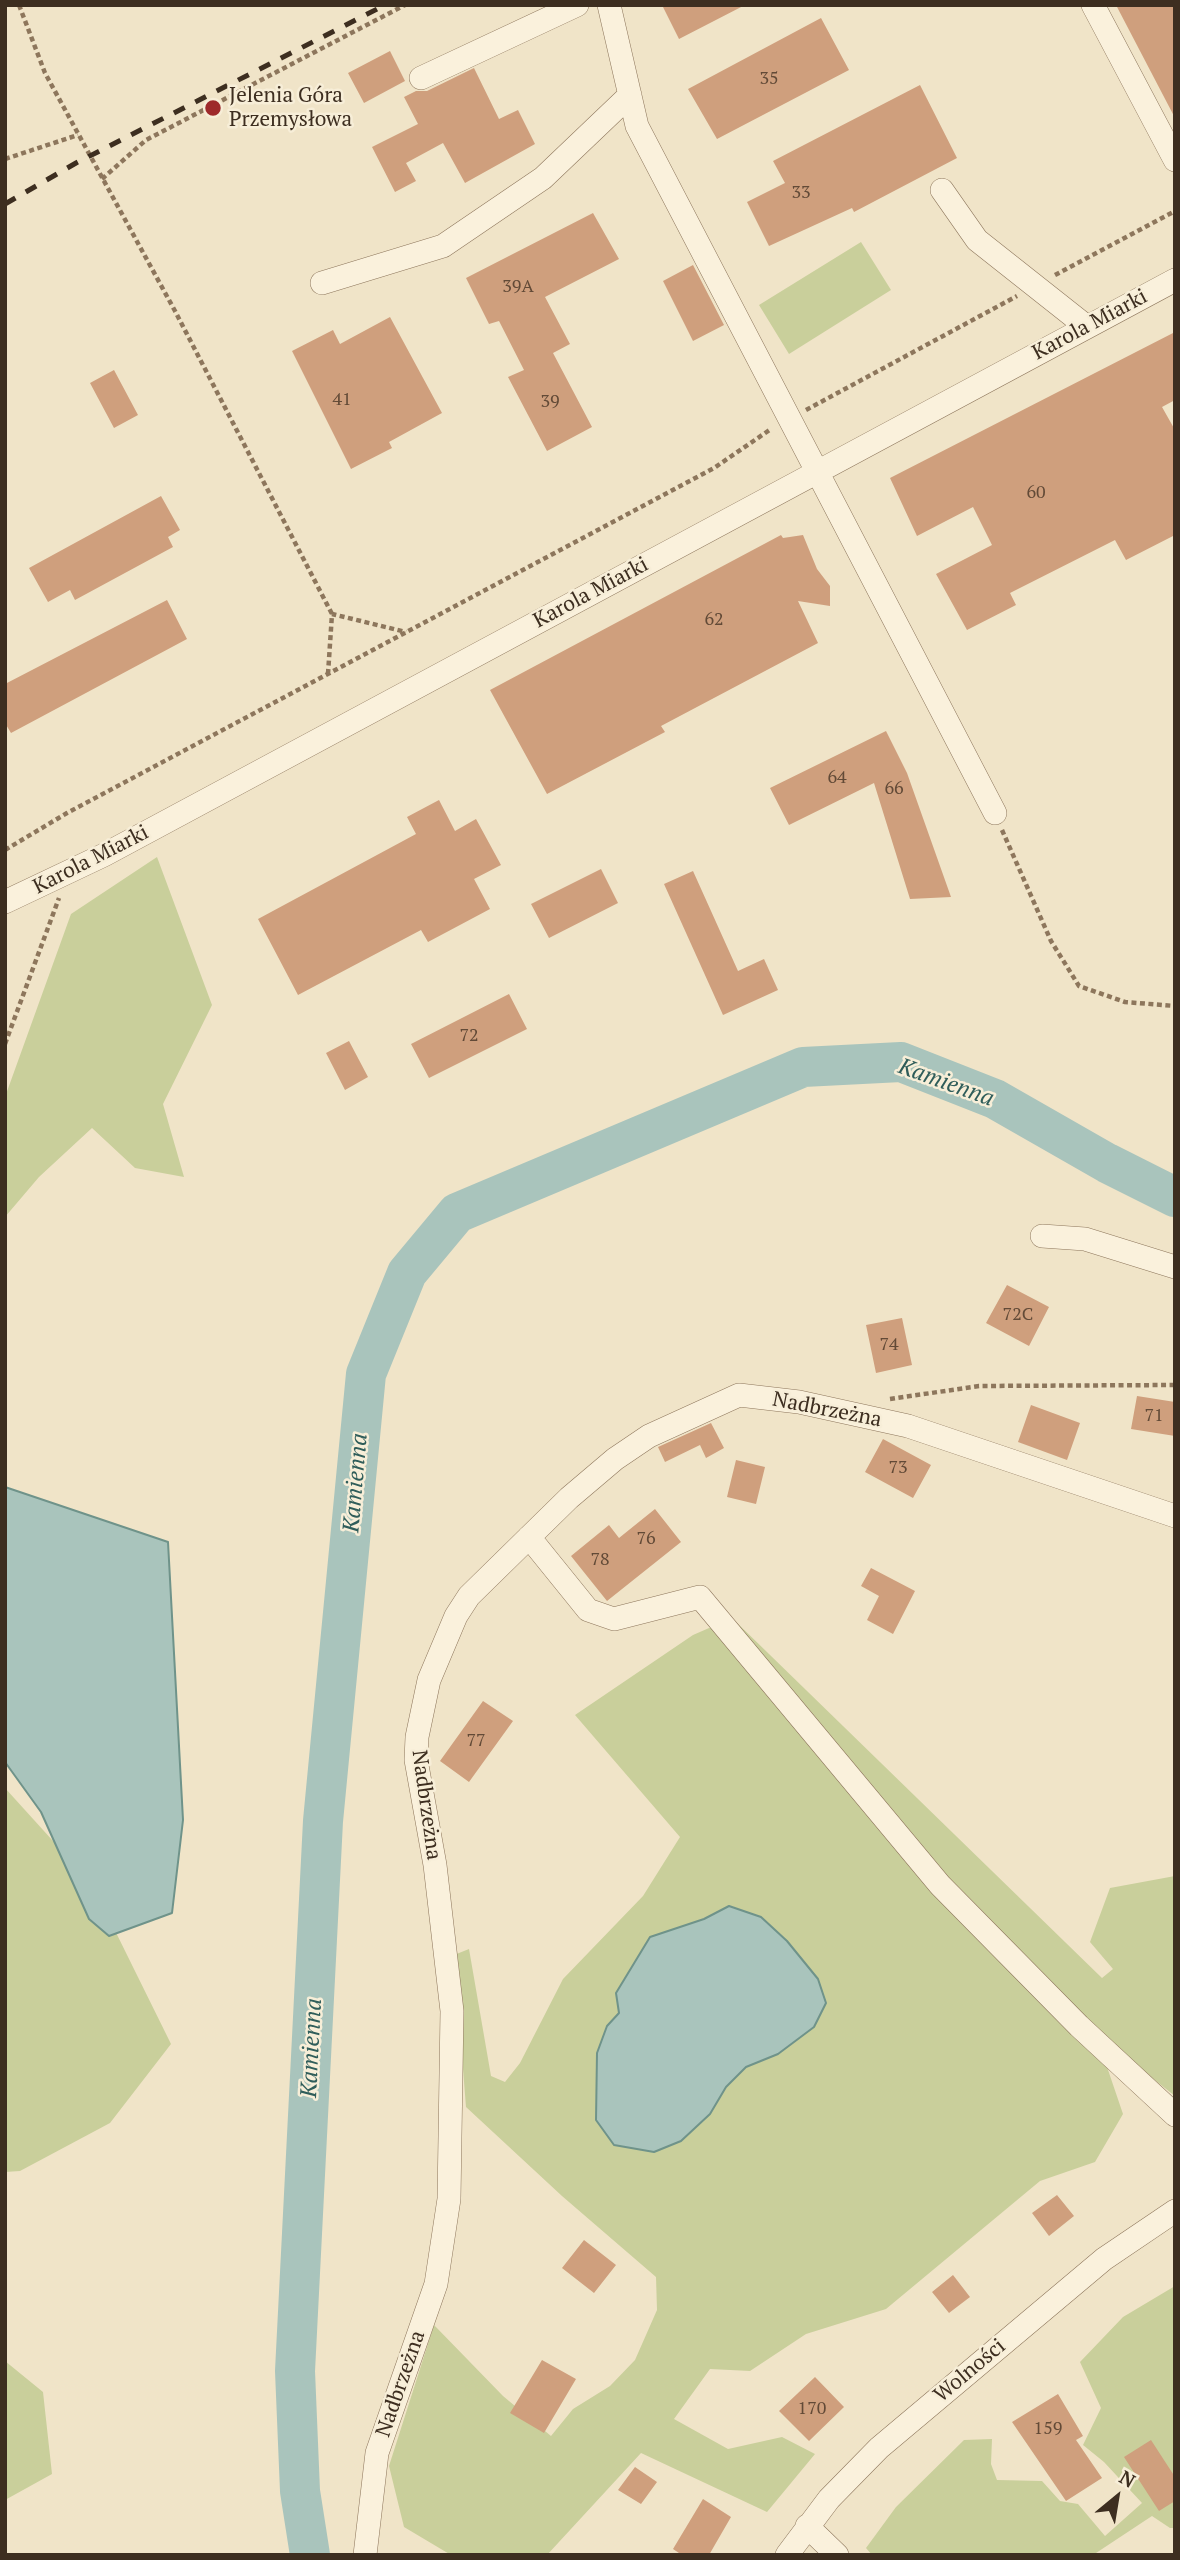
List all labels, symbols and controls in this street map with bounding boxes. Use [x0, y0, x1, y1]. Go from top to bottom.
house number: 35 [759, 68, 779, 90]
place label: Jelenia Góra Przemysłowa [229, 83, 352, 133]
marker: Jelenia Góra Przemysłowa [203, 98, 223, 118]
house number: 33 [791, 182, 811, 204]
house number: 39A [502, 276, 534, 298]
street label: Karola Miarki [1028, 284, 1152, 366]
house number: 41 [332, 389, 352, 411]
house number: 39 [540, 391, 560, 413]
house number: 60 [1026, 482, 1046, 504]
street label: Karola Miarki [529, 552, 653, 634]
house number: 62 [704, 609, 724, 631]
house number: 64 [827, 767, 847, 789]
house number: 66 [884, 778, 904, 800]
street label: Karola Miarki [29, 820, 153, 900]
house number: 72 [459, 1025, 479, 1047]
water label: Kamienna [895, 1053, 997, 1113]
house number: 72C [1003, 1304, 1033, 1326]
house number: 74 [879, 1334, 899, 1356]
street label: Nadbrzeżna [770, 1387, 884, 1433]
house number: 71 [1144, 1405, 1164, 1427]
water label: Kamienna [338, 1432, 374, 1534]
house number: 73 [888, 1457, 908, 1479]
house number: 76 [636, 1528, 656, 1550]
house number: 78 [590, 1549, 610, 1571]
house number: 77 [466, 1730, 486, 1752]
street label: Nadbrzeżna [406, 1748, 446, 1862]
water label: Kamienna [296, 1998, 328, 2098]
street label: Nadbrzeżna [371, 2328, 431, 2440]
street label: Wolności [929, 2334, 1011, 2408]
house number: 170 [798, 2398, 826, 2420]
house number: 159 [1034, 2418, 1062, 2440]
north arrow [1082, 2462, 1152, 2532]
text: N [1115, 2464, 1140, 2493]

